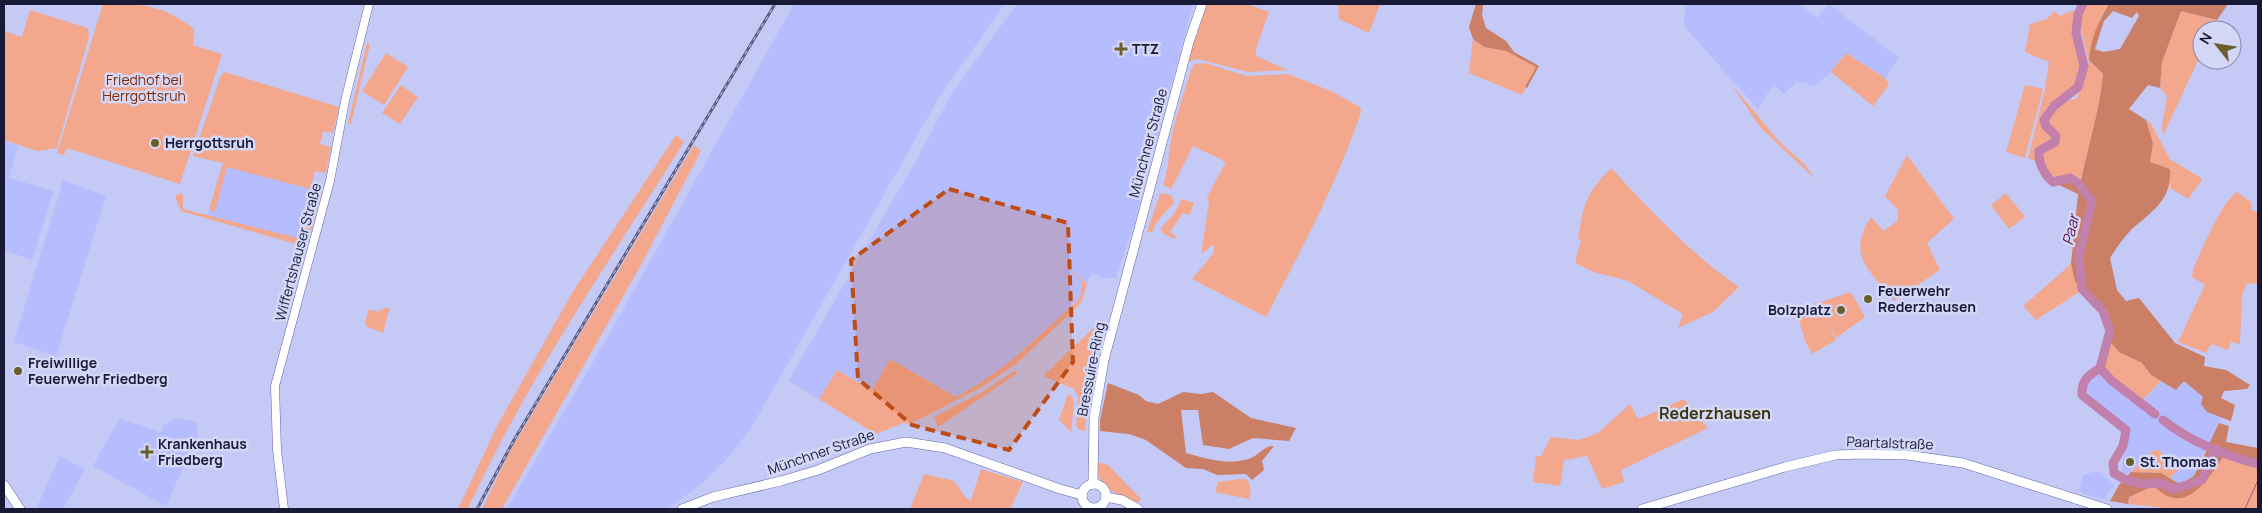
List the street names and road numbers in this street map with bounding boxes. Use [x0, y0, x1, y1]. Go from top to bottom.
street label: Münchner Straße [1124, 86, 1171, 199]
street label: Wiffertshauser Straße [270, 181, 325, 323]
street label: Bressuire-Ring [1072, 320, 1109, 418]
street label: Münchner Straße [765, 424, 877, 479]
street label: Paartalstraße [1846, 431, 1934, 454]

